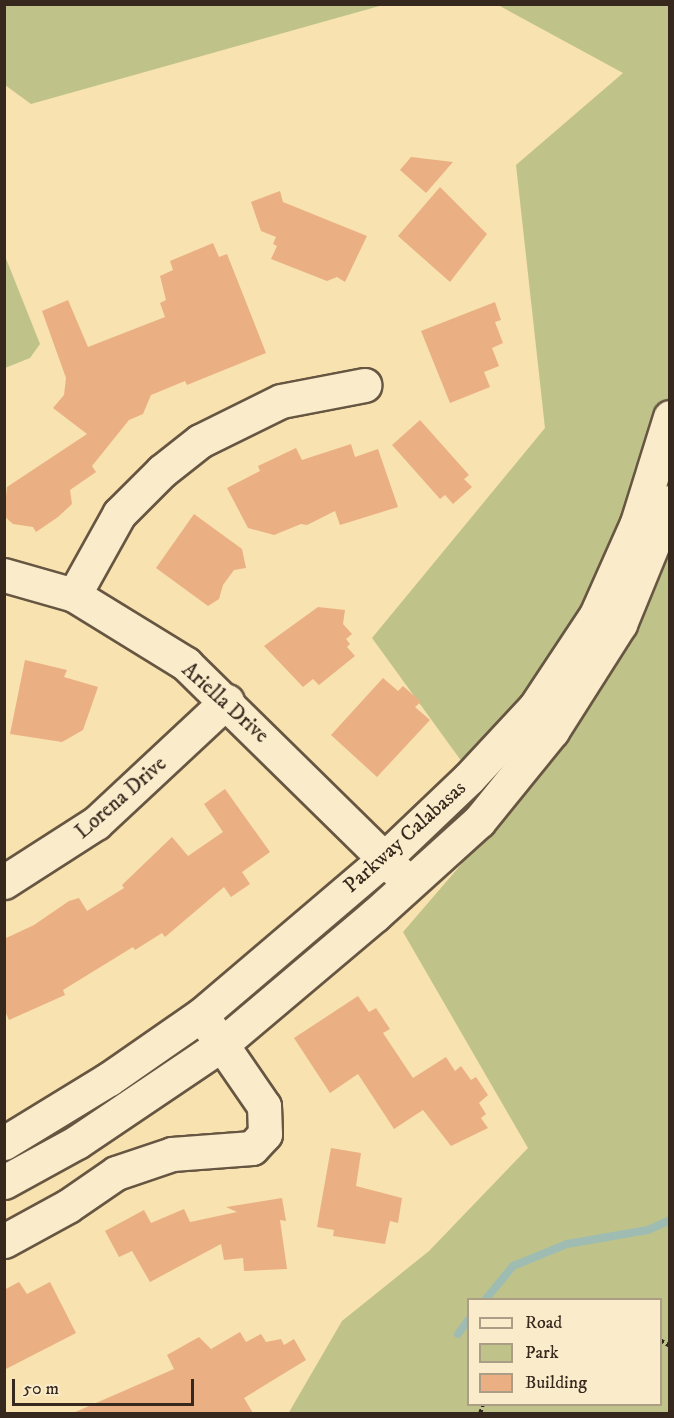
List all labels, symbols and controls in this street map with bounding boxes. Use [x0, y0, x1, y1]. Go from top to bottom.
street label: Ariella Drive [176, 657, 274, 749]
street label: Lorena Drive [70, 751, 172, 845]
street label: Parkway Calabasas [339, 776, 471, 898]
legend [467, 1298, 662, 1406]
text: Road [525, 1312, 562, 1334]
text: Park [525, 1342, 559, 1364]
scale bar [15, 1367, 196, 1405]
text: Building [525, 1372, 587, 1394]
text: 50 m [23, 1378, 59, 1400]

